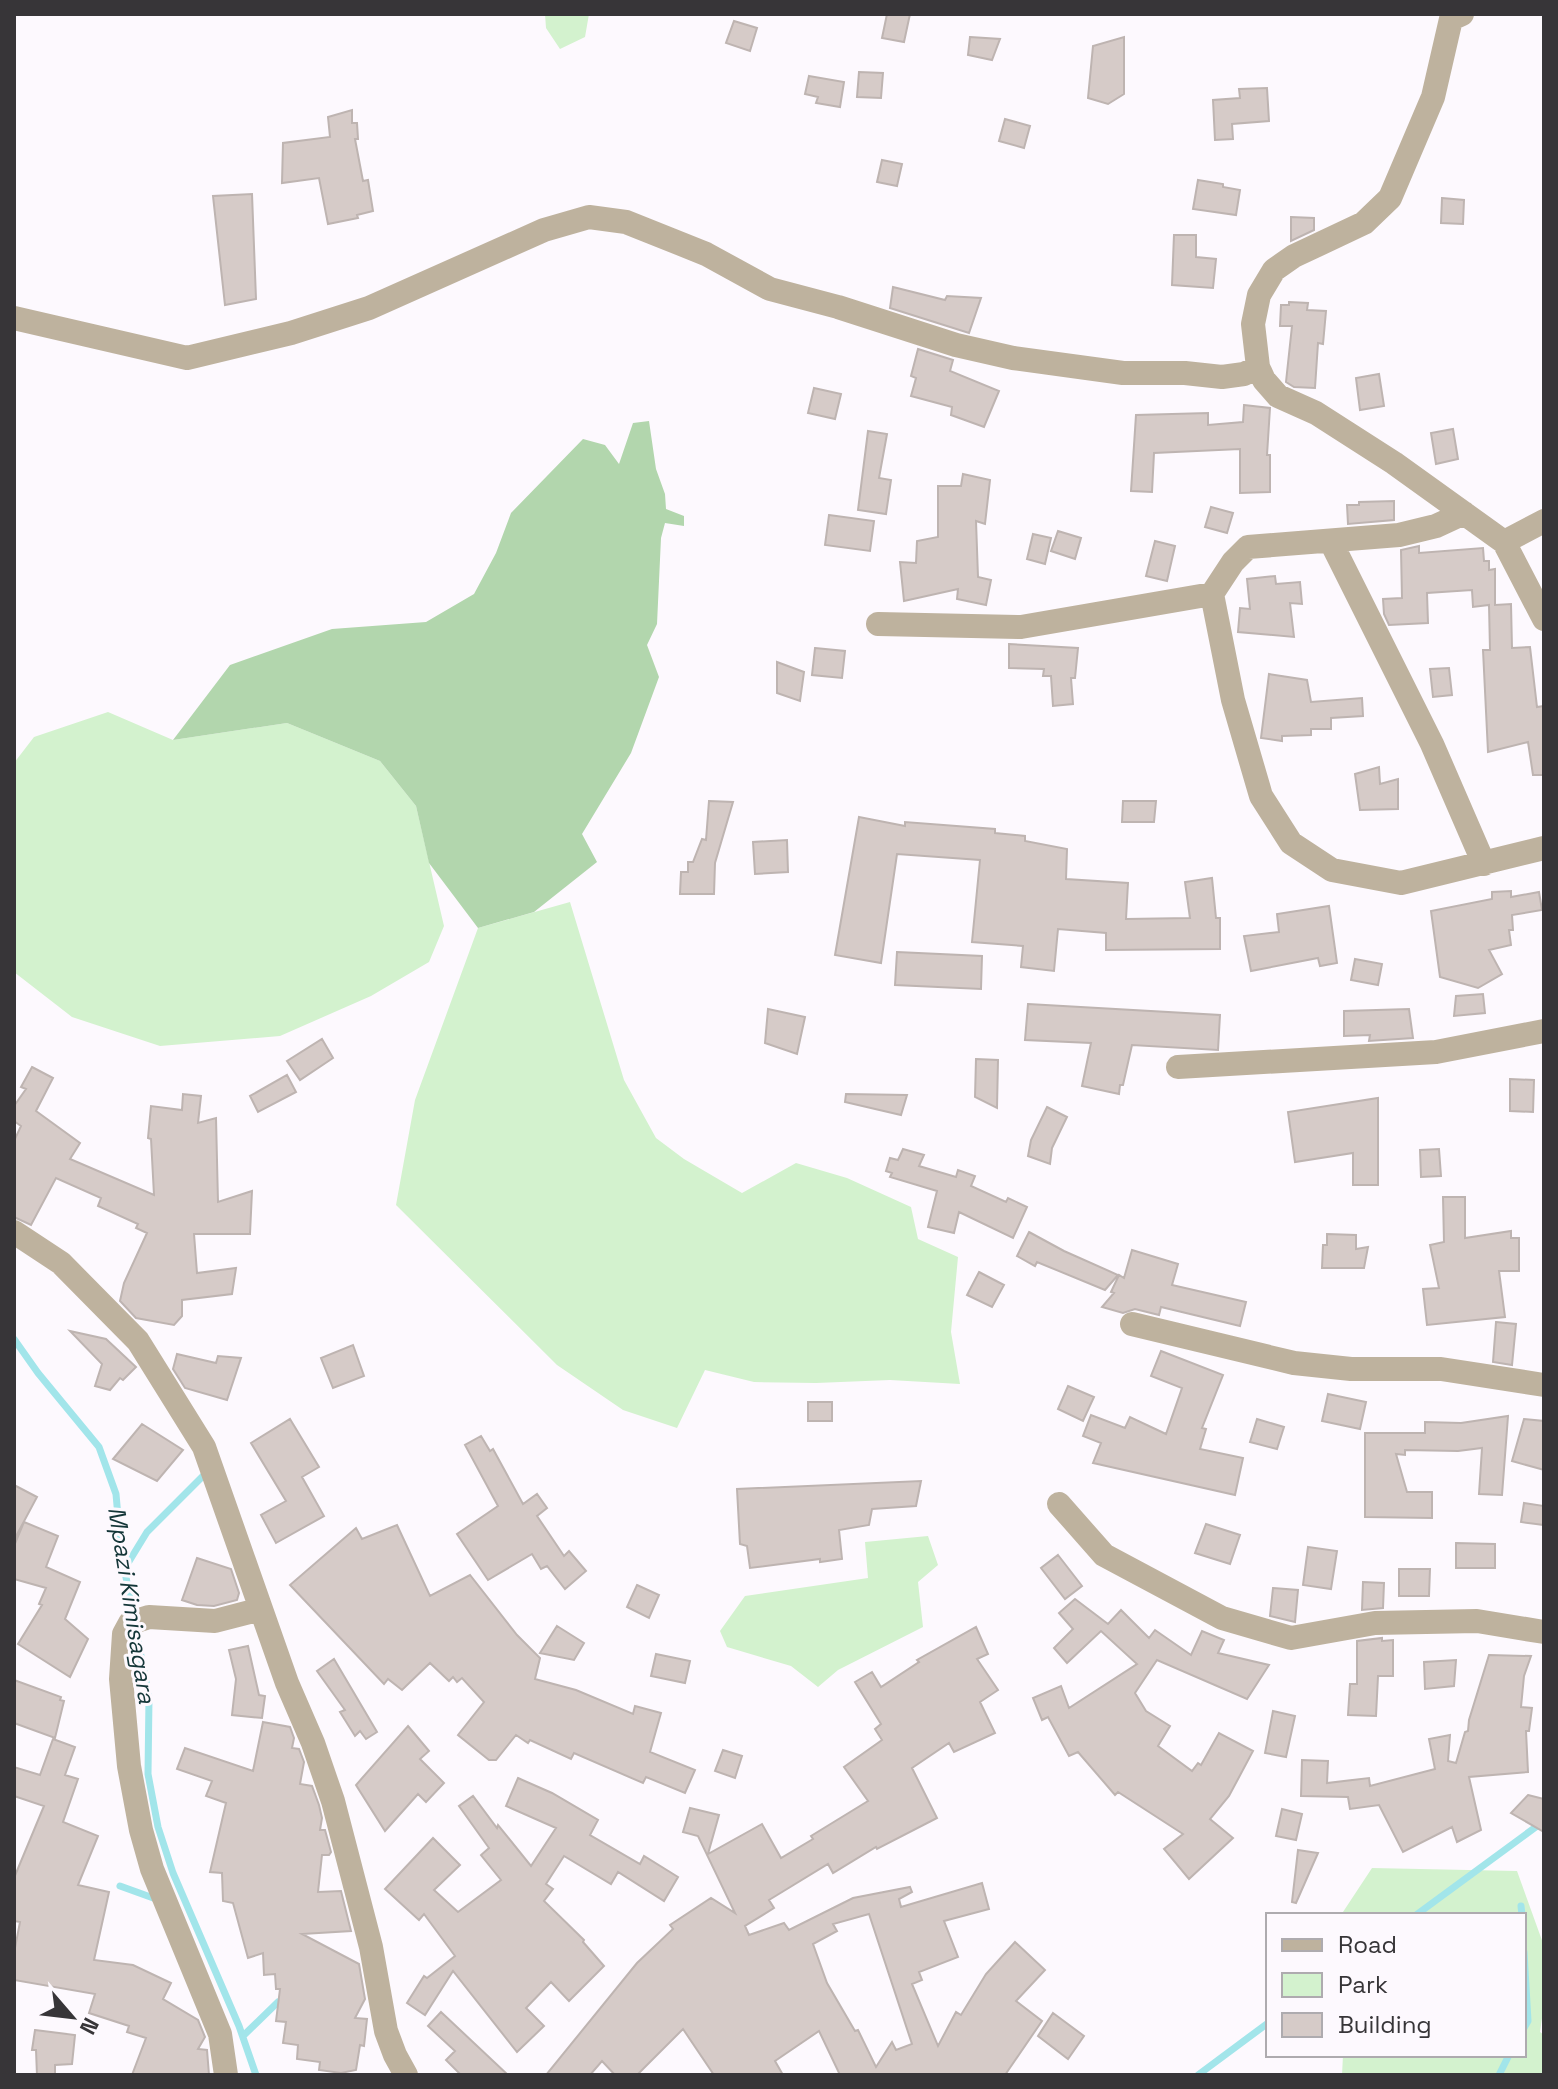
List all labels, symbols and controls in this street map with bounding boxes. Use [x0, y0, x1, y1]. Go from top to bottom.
water label: Mpazi Kimisagara [101, 1504, 163, 1706]
legend [1266, 1913, 1526, 2057]
text: Road [1338, 1929, 1397, 1960]
text: Park [1338, 1969, 1388, 2000]
north arrow [32, 1977, 112, 2057]
text: Building [1338, 2009, 1432, 2040]
text: N [74, 2013, 105, 2039]

